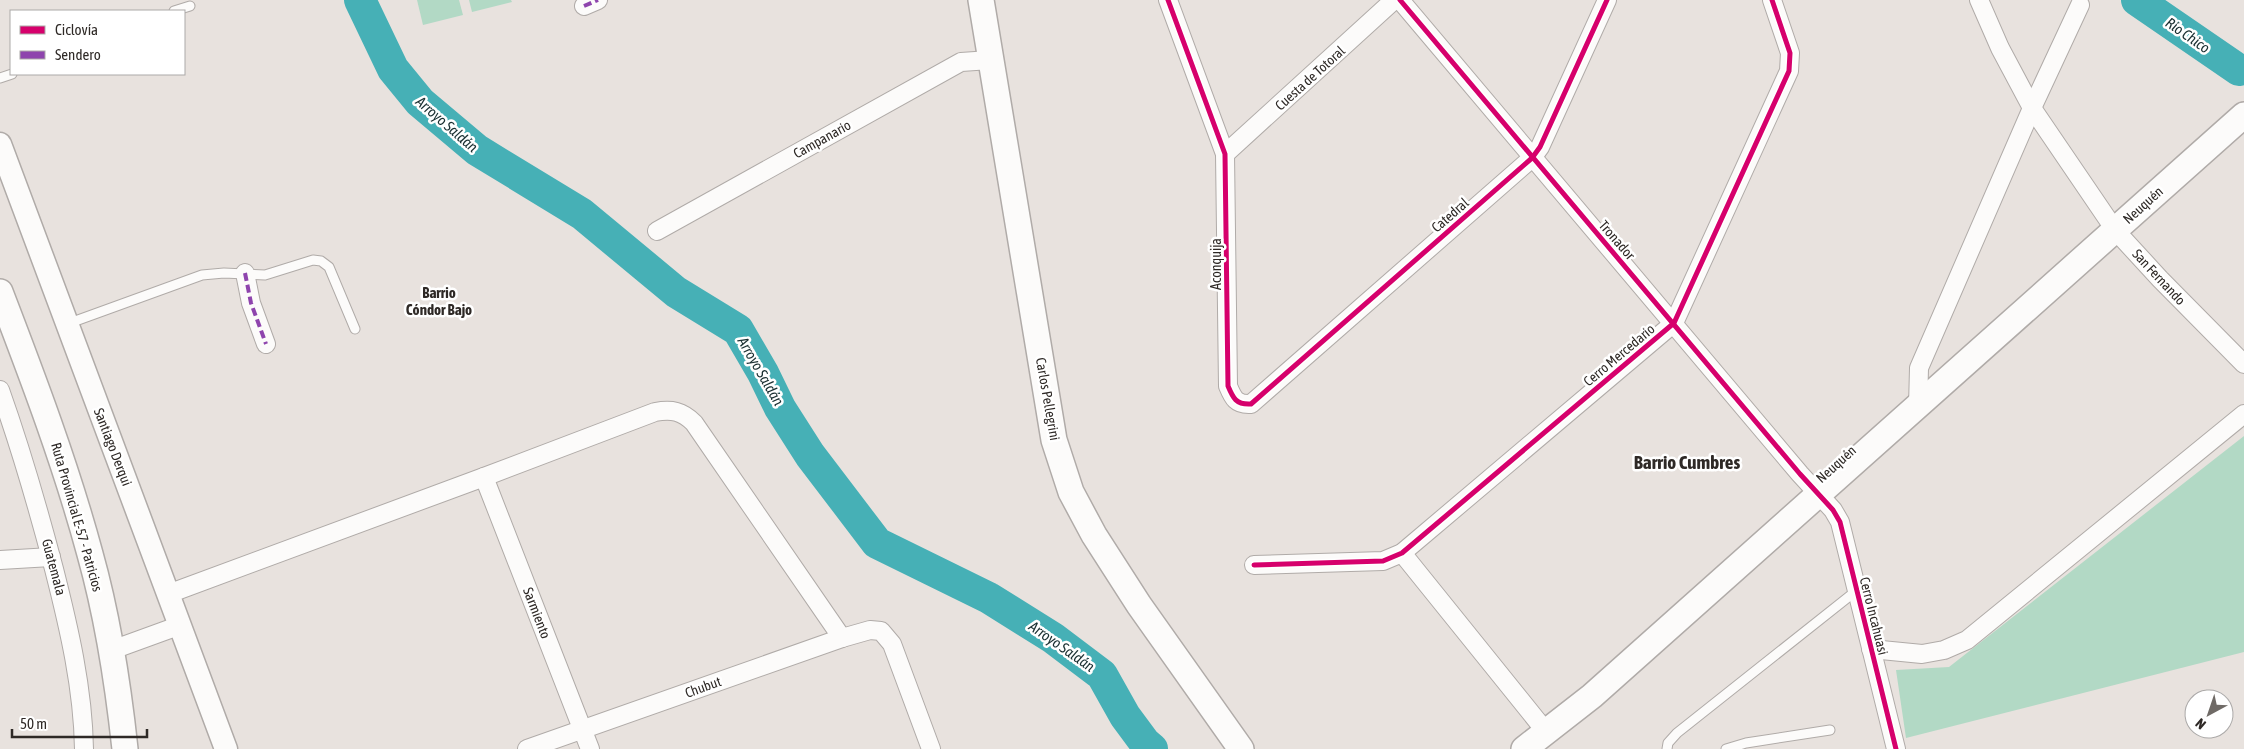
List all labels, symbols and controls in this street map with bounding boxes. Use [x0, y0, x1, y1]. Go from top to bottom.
legend [10, 10, 185, 75]
water label: Río Chico [2163, 14, 2213, 56]
text: Ciclovía [55, 21, 98, 38]
street label: Cuesta de Totoral [1272, 42, 1348, 113]
text: Sendero [55, 46, 101, 63]
water label: Arroyo Saldán [412, 92, 481, 155]
street label: Campanario [790, 117, 854, 161]
street label: Neuquén [2120, 183, 2166, 227]
street label: Catedral [1428, 194, 1472, 235]
street label: Tronador [1596, 217, 1639, 264]
street label: Aconquija [1208, 238, 1224, 290]
street label: San Fernando [2129, 246, 2189, 308]
district label: Barrio Cóndor Bajo [406, 284, 472, 318]
street label: Cerro Mercedario [1580, 321, 1658, 389]
water label: Arroyo Saldán [734, 333, 787, 408]
street label: Carlos Pellegrini [1033, 356, 1063, 442]
street label: Santiago Derqui [91, 406, 135, 488]
street label: Ruta Provincial E-57 - Patricios [48, 441, 106, 593]
street label: Neuquén [1813, 442, 1859, 486]
district label: Barrio Cumbres [1634, 451, 1740, 473]
street label: Guatemala [39, 537, 69, 597]
street label: Cerro Incahuasi [1857, 575, 1891, 657]
street label: Sarmiento [520, 585, 554, 641]
water label: Arroyo Saldán [1025, 617, 1098, 675]
street label: Chubut [683, 673, 723, 701]
north arrow [2184, 689, 2234, 739]
scale bar [12, 706, 148, 738]
text: 50 m [20, 715, 47, 732]
text: N [2192, 715, 2209, 733]

